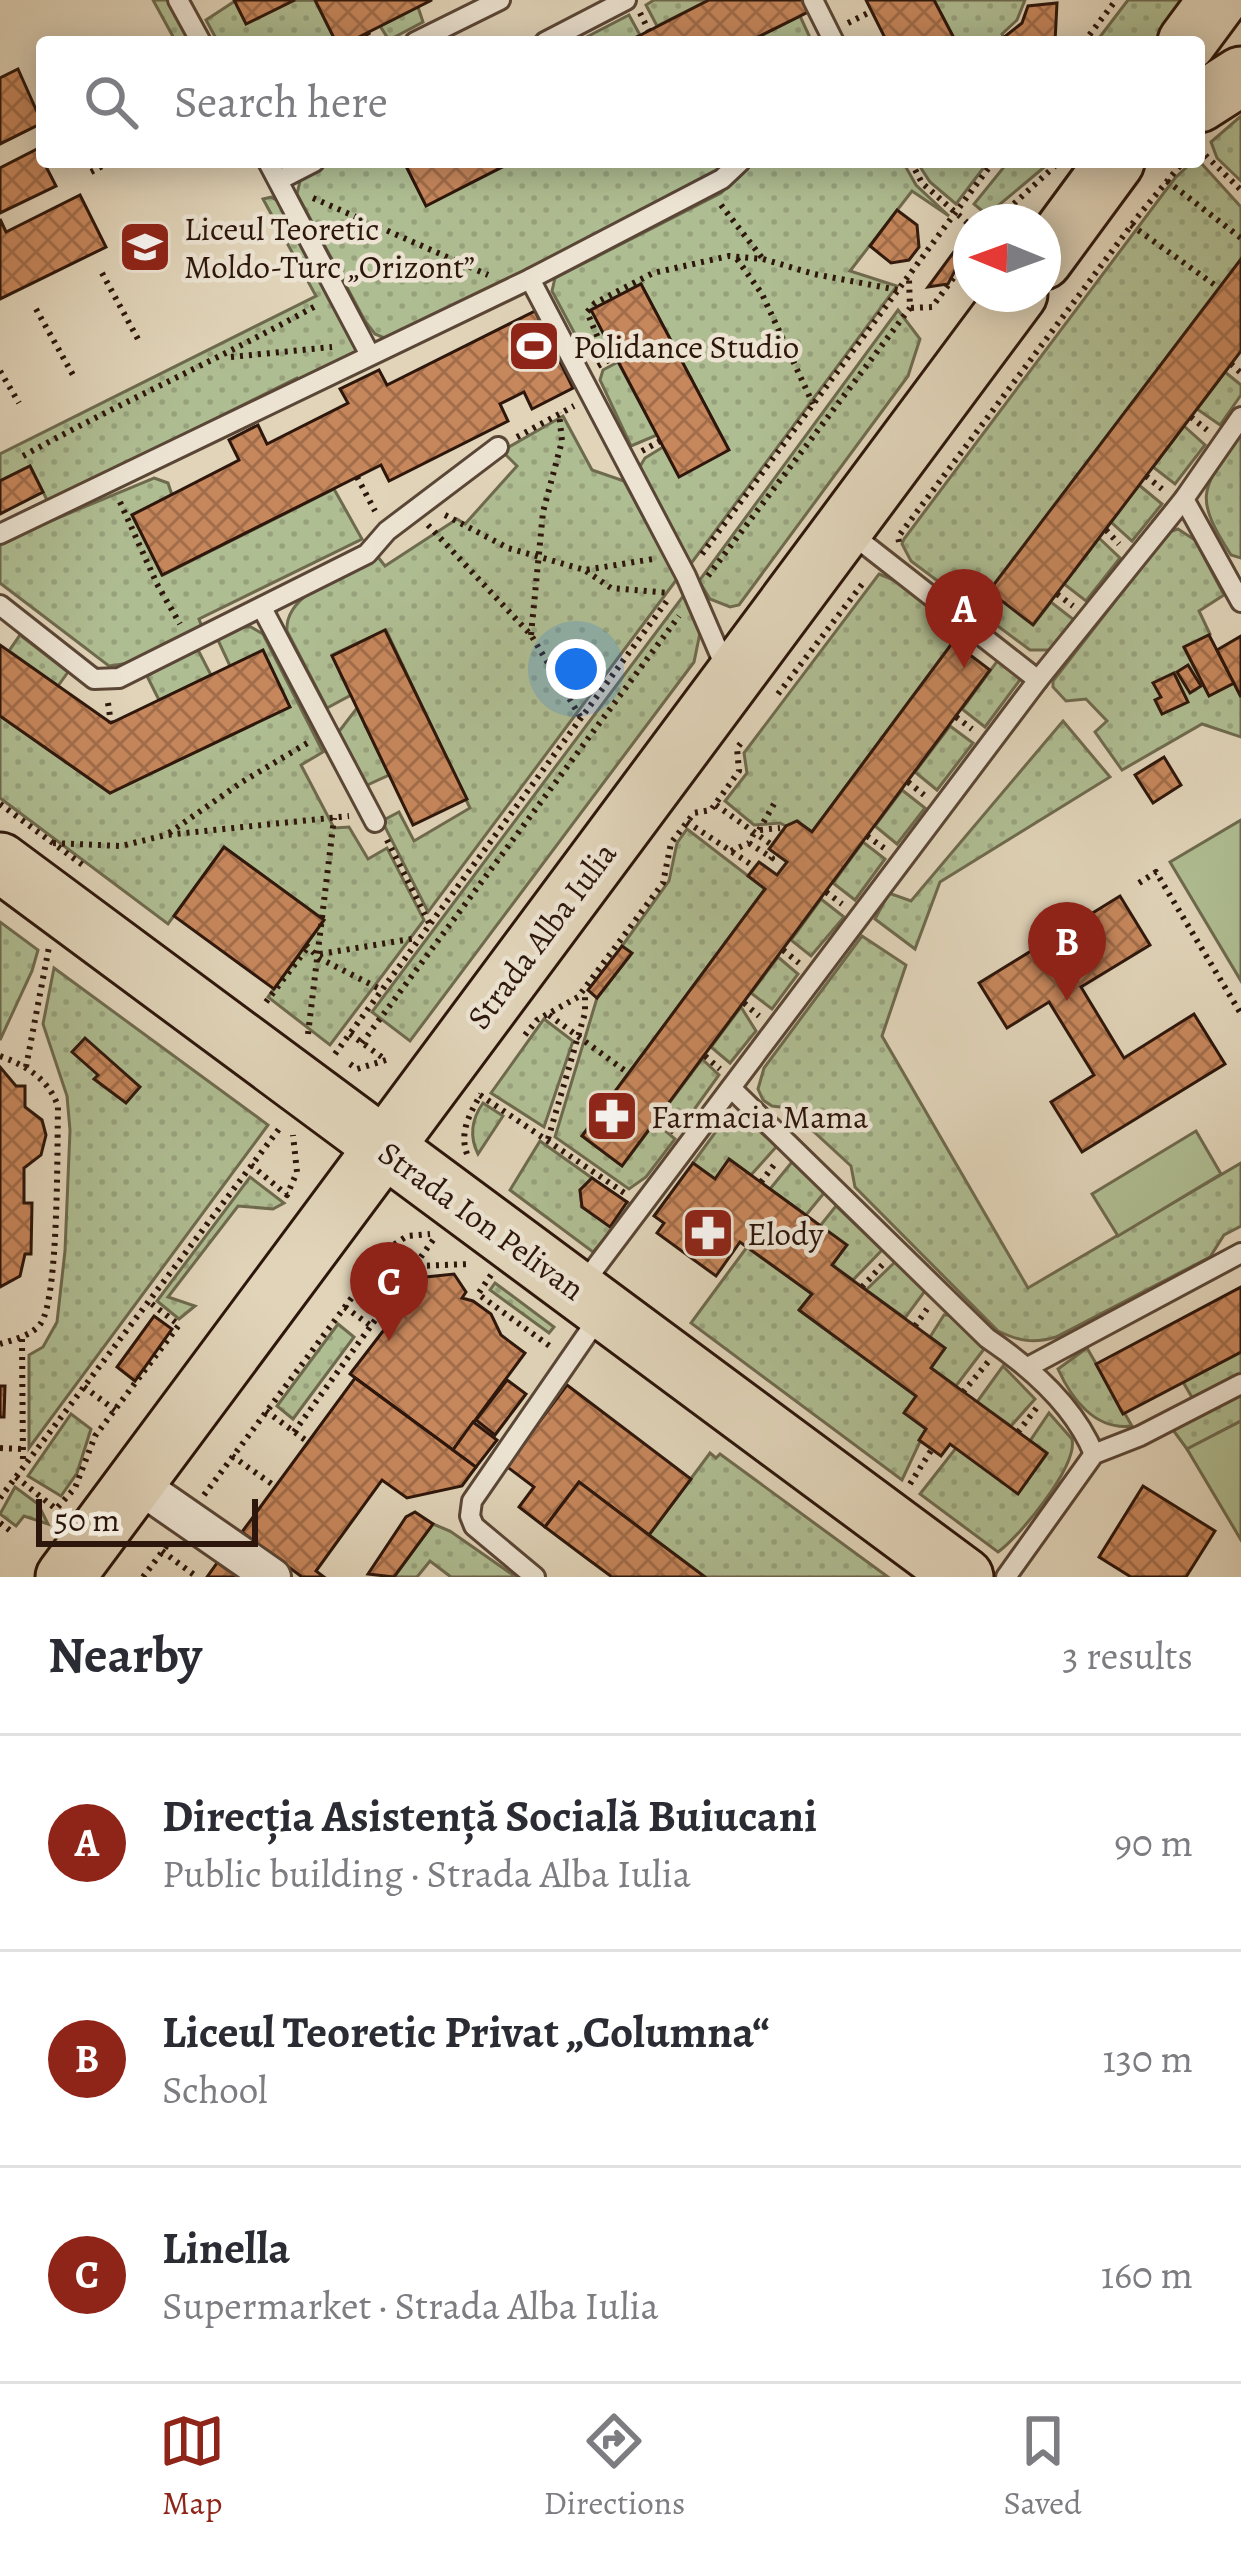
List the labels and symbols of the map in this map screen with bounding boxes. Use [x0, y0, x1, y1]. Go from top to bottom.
north arrow [953, 204, 1061, 312]
place label: Liceul Teoretic Moldo-Turc „Orizont” [184, 206, 475, 289]
school or university icon: Liceul Teoretic Moldo-Turc „Orizont” [117, 219, 173, 275]
sports icon: Polidance Studio [506, 318, 562, 374]
place label: Polidance Studio [573, 324, 799, 369]
pin: A [925, 569, 1003, 668]
your location [546, 639, 606, 699]
street label: Strada Alba Iulia [456, 832, 627, 1038]
pin: B [1028, 902, 1106, 1001]
pharmacy icon: Farmacia Mama [584, 1088, 640, 1144]
place label: Farmacia Mama [651, 1094, 869, 1139]
street label: Strada Ion Pelivan [370, 1130, 594, 1310]
pharmacy icon: Elody [680, 1205, 736, 1261]
place label: Elody [747, 1211, 824, 1256]
pin: C [350, 1242, 428, 1341]
scale bar [36, 1493, 258, 1546]

